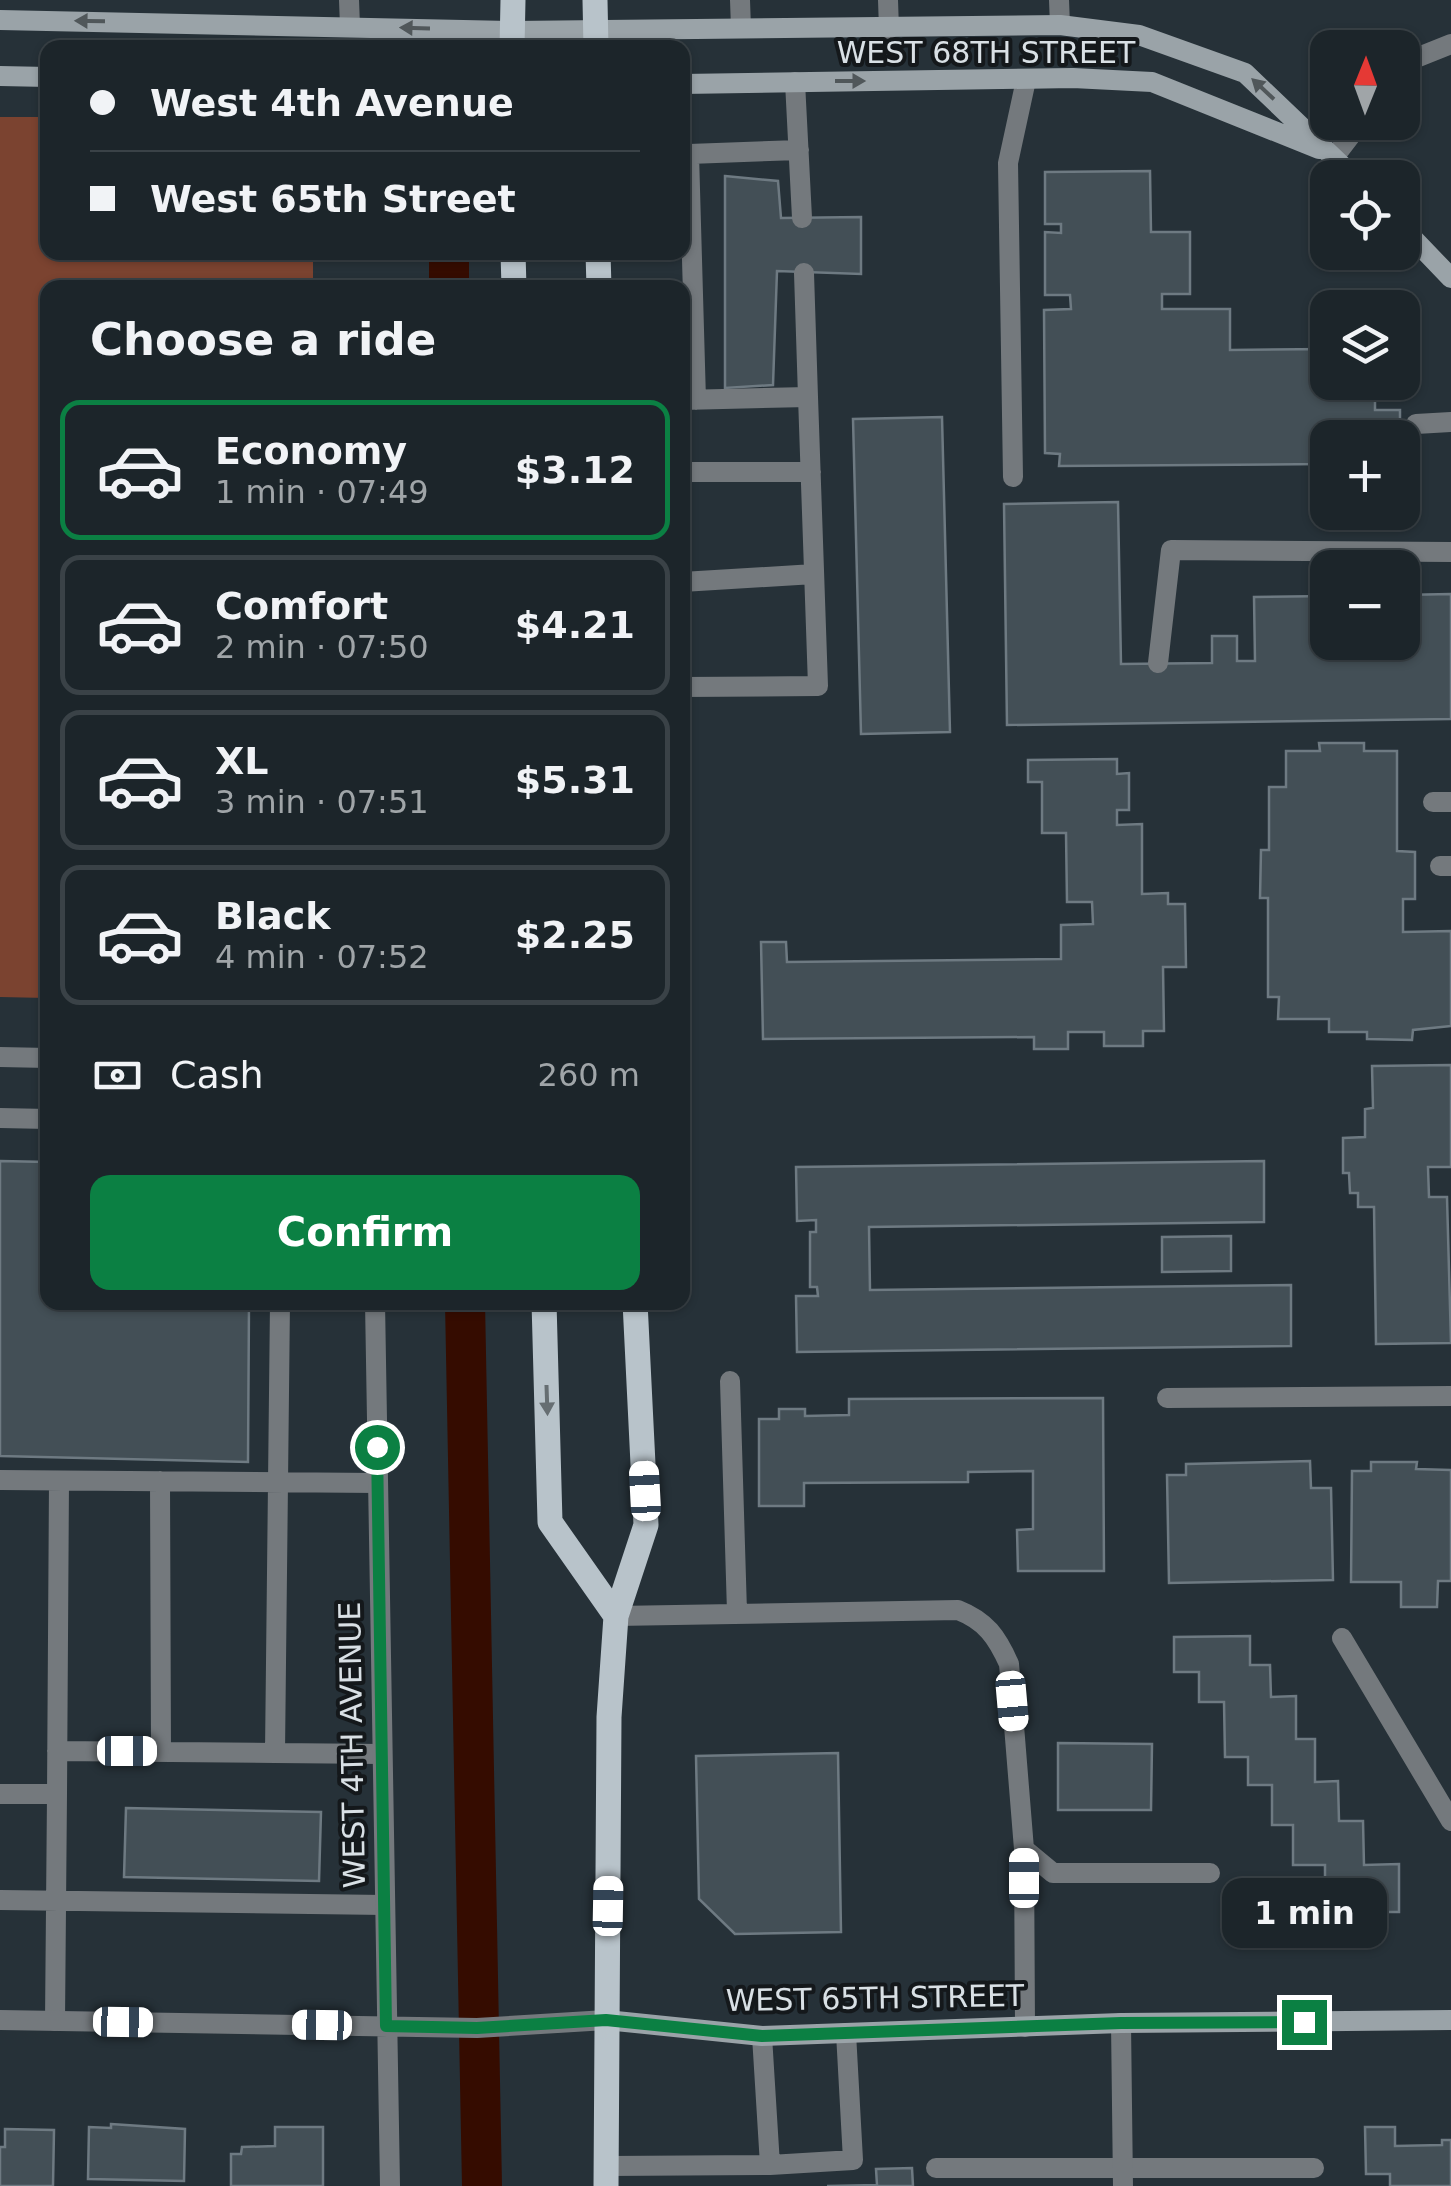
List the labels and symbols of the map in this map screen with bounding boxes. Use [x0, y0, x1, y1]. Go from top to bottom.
one-way arrow [74, 13, 106, 29]
one-way arrow [399, 19, 431, 35]
north arrow [1310, 30, 1420, 140]
street label: WEST 68TH STREET [837, 35, 1136, 70]
one-way arrow [834, 73, 866, 89]
one-way arrow [1251, 79, 1276, 101]
one-way arrow [539, 1384, 555, 1416]
route start [355, 1425, 400, 1470]
car [628, 1460, 662, 1522]
street label: WEST 4TH AVENUE [332, 1601, 372, 1889]
car [994, 1670, 1030, 1732]
car [97, 1736, 157, 1766]
car [1009, 1848, 1039, 1908]
car [592, 1876, 624, 1936]
callout: 1 min [1222, 1877, 1386, 1947]
street label: WEST 65TH STREET [725, 1978, 1025, 2018]
route end [1282, 2000, 1327, 2045]
car [93, 2006, 153, 2038]
car [292, 2009, 352, 2041]

